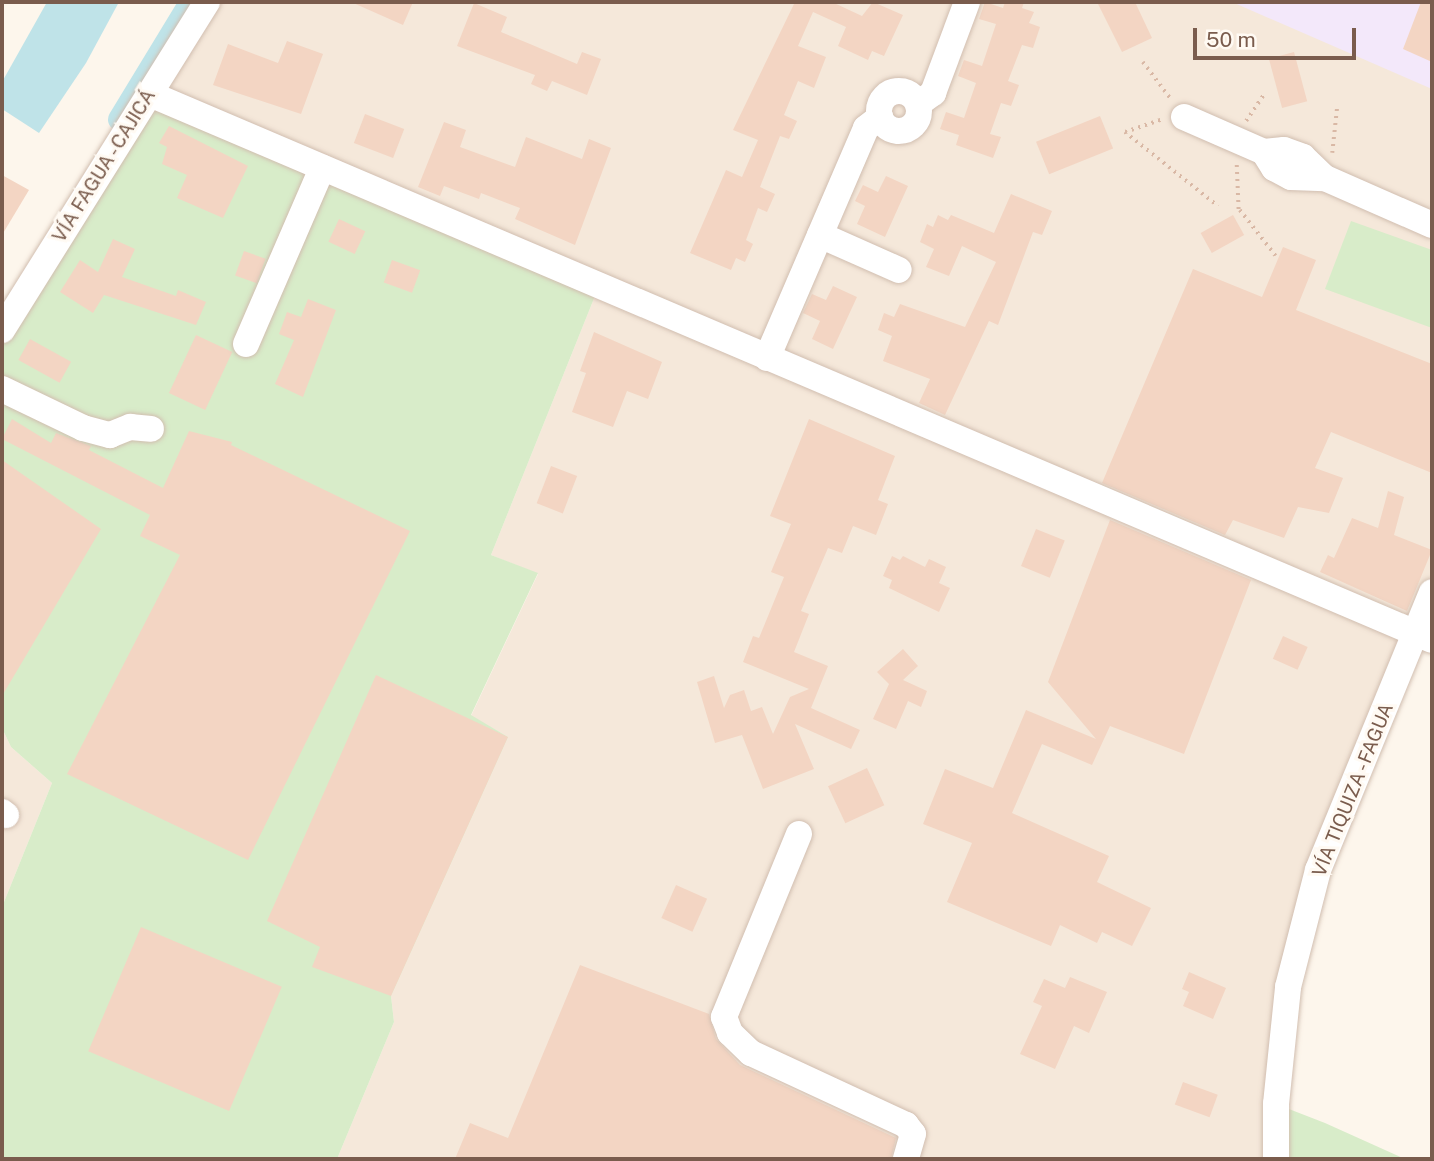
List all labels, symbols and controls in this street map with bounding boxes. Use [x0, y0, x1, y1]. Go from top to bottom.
scale bar [1196, 14, 1359, 58]
text: 50 m [1206, 27, 1256, 52]
street label: VÍA FAGUA - CAJICÁ [46, 83, 162, 249]
street label: VÍA TIQUIZA - FAGUA [1307, 697, 1399, 883]

